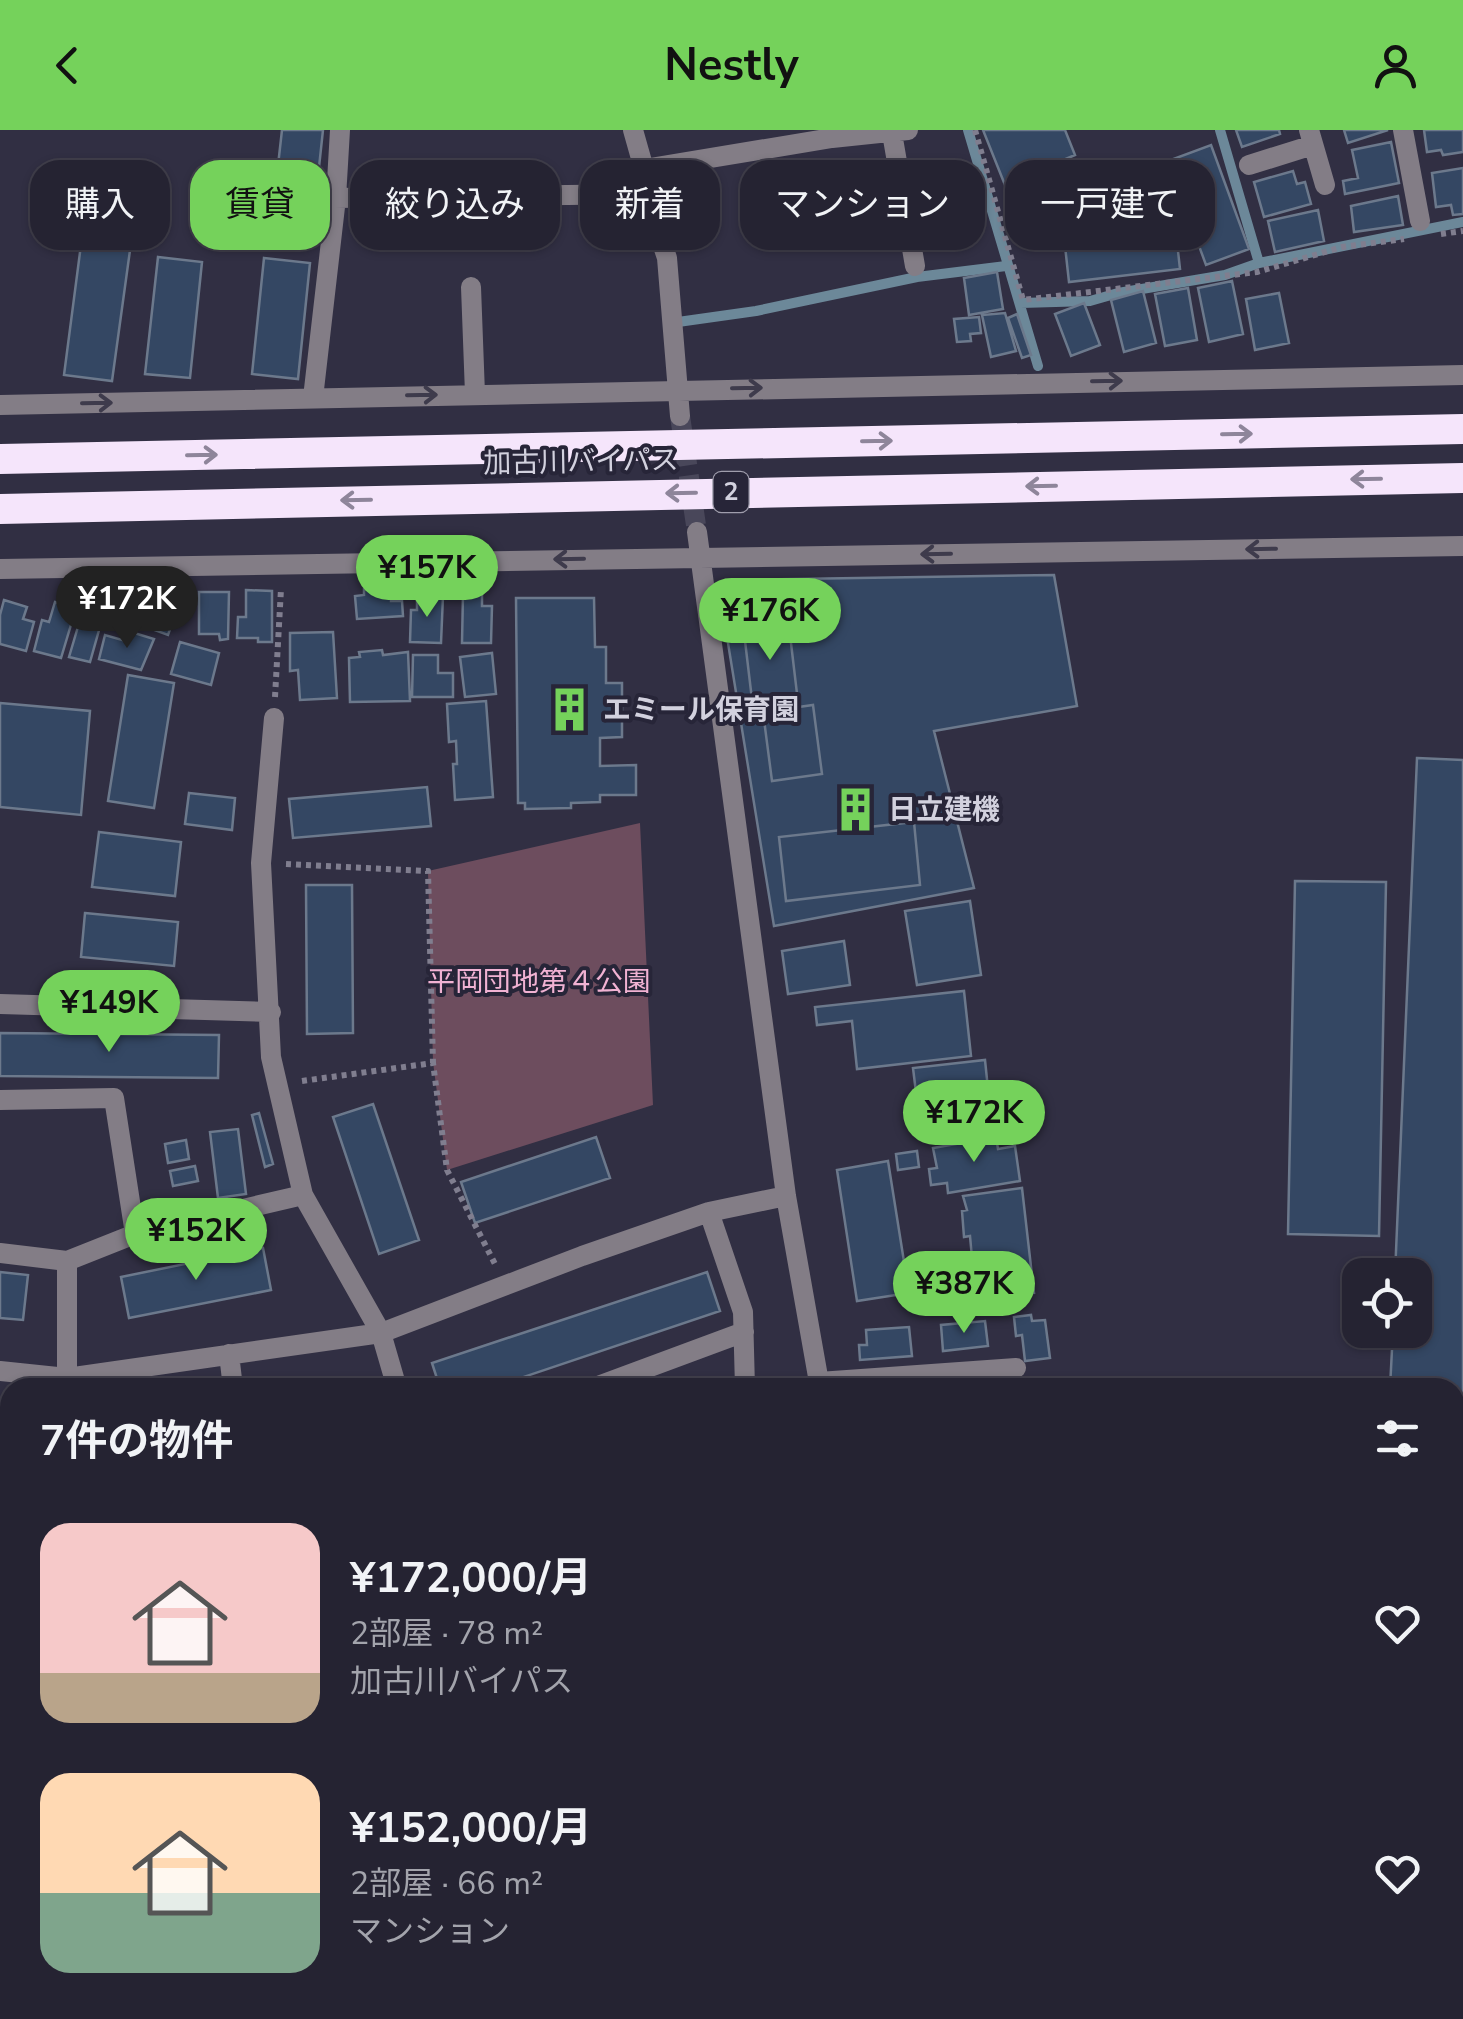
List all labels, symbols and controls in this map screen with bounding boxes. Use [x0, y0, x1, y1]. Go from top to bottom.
text: Nestly [664, 35, 799, 96]
icon: back [40, 38, 95, 93]
icon: person [1368, 38, 1423, 93]
chip: 購入 [30, 160, 170, 250]
chip: 賃貸 [190, 160, 330, 250]
chip: 絞り込み [350, 160, 560, 250]
chip: 新着 [580, 160, 720, 250]
chip: マンション [740, 160, 985, 250]
chip: 一戸建て [1005, 160, 1215, 250]
one-way arrow [1091, 372, 1123, 391]
one-way arrow [730, 378, 763, 398]
one-way arrow [406, 386, 438, 405]
one-way arrow [81, 393, 113, 412]
one-way arrow [1221, 424, 1253, 443]
one-way arrow [861, 431, 893, 450]
street label: 加古川バイパス [483, 441, 679, 483]
one-way arrow [186, 445, 218, 464]
one-way arrow [1350, 470, 1382, 489]
road number: 2 [714, 472, 748, 512]
one-way arrow [1025, 476, 1057, 495]
one-way arrow [665, 483, 697, 502]
one-way arrow [340, 491, 372, 510]
pin: ¥157K [357, 535, 497, 620]
one-way arrow [1245, 540, 1278, 558]
one-way arrow [920, 544, 952, 564]
text: ¥157K [378, 546, 476, 589]
one-way arrow [553, 550, 586, 568]
pin: ¥172K [57, 566, 197, 651]
text: ¥172K [78, 577, 176, 620]
pin: ¥176K [700, 578, 840, 663]
text: ¥176K [721, 589, 819, 632]
building icon: エミール保育園 [546, 686, 594, 734]
place label: エミール保育園 [603, 691, 799, 729]
building icon: 日立建機 [831, 786, 879, 834]
place label: 日立建機 [888, 791, 1000, 829]
park label: 平岡団地第４公園 [427, 963, 651, 1001]
pin: ¥149K [39, 970, 179, 1055]
text: ¥149K [60, 981, 158, 1024]
pin: ¥172K [904, 1080, 1044, 1165]
text: ¥172K [925, 1091, 1023, 1134]
pin: ¥152K [126, 1198, 266, 1283]
text: ¥152K [147, 1209, 245, 1252]
pin: ¥387K [894, 1251, 1034, 1336]
map controls [1342, 1258, 1432, 1348]
button: locate [1342, 1258, 1432, 1348]
text: ¥387K [915, 1262, 1013, 1305]
icon: filters [1370, 1411, 1425, 1466]
text: 7件の物件 [40, 1413, 233, 1470]
text: ¥172,000/月 [350, 1550, 592, 1607]
icon: home [120, 1563, 240, 1683]
icon: heart [1370, 1596, 1425, 1651]
text: 2部屋 · 78 m² [350, 1612, 543, 1655]
text: 加古川バイパス [350, 1660, 573, 1703]
text: ¥152,000/月 [350, 1800, 592, 1857]
icon: home [120, 1813, 240, 1933]
icon: heart [1370, 1846, 1425, 1901]
text: 2部屋 · 66 m² [350, 1862, 543, 1905]
text: マンション [350, 1910, 510, 1953]

